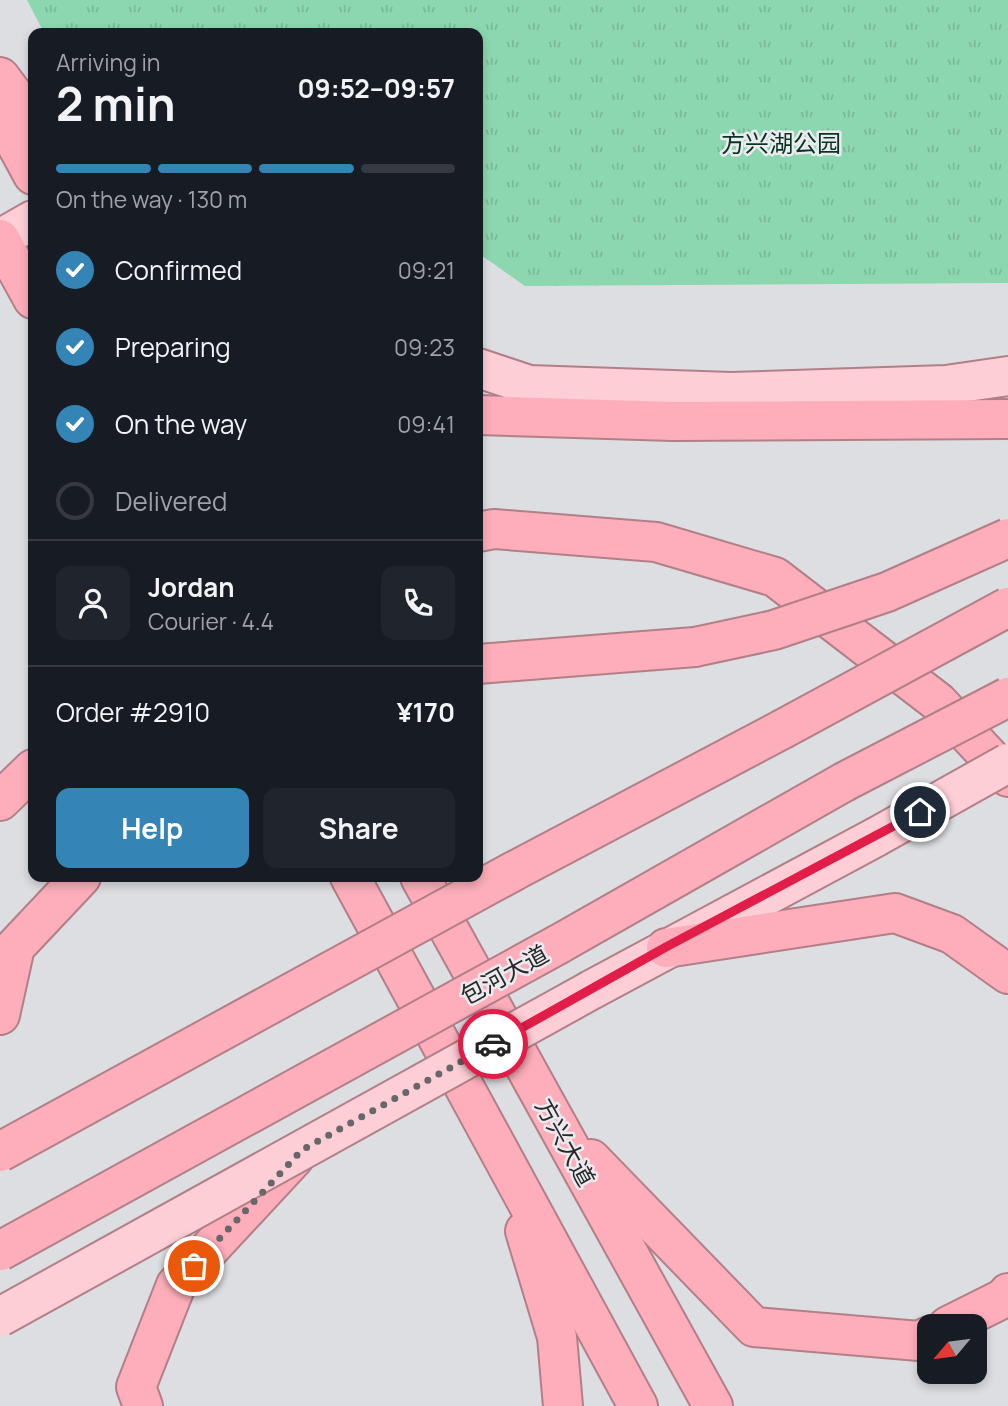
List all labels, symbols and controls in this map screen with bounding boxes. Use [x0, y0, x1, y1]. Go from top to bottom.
text: Arriving in [56, 46, 161, 78]
text: 09:52–09:57 [297, 70, 455, 106]
text: 2 min [56, 72, 176, 135]
park label: 方兴湖公园 [721, 126, 841, 159]
text: On the way · 130 m [56, 183, 247, 215]
icon: check [56, 251, 94, 289]
text: Confirmed [115, 252, 242, 288]
text: 09:21 [398, 254, 455, 286]
icon: check [56, 328, 94, 366]
text: Preparing [115, 329, 231, 365]
text: 09:23 [394, 331, 455, 363]
icon: check [56, 405, 94, 443]
text: On the way [115, 406, 247, 442]
text: 09:41 [397, 408, 455, 440]
text: Delivered [115, 483, 227, 519]
button: person [56, 566, 130, 640]
button: phone [381, 566, 455, 640]
text: Jordan [148, 569, 234, 605]
text: Courier · 4.4 [148, 605, 274, 637]
text: Order #2910 [56, 694, 210, 730]
text: ¥170 [397, 694, 455, 730]
pin [890, 782, 950, 842]
button: Help [56, 788, 249, 868]
button: Share [263, 788, 455, 868]
icon: home [901, 793, 939, 831]
street label: 包河大道 [454, 936, 554, 1012]
courier [458, 1009, 528, 1079]
icon: car [474, 1025, 512, 1063]
street label: 方兴大道 [528, 1092, 604, 1192]
pin [164, 1236, 224, 1296]
icon: bag [175, 1247, 213, 1285]
north arrow [917, 1314, 987, 1384]
map controls [917, 1314, 987, 1384]

